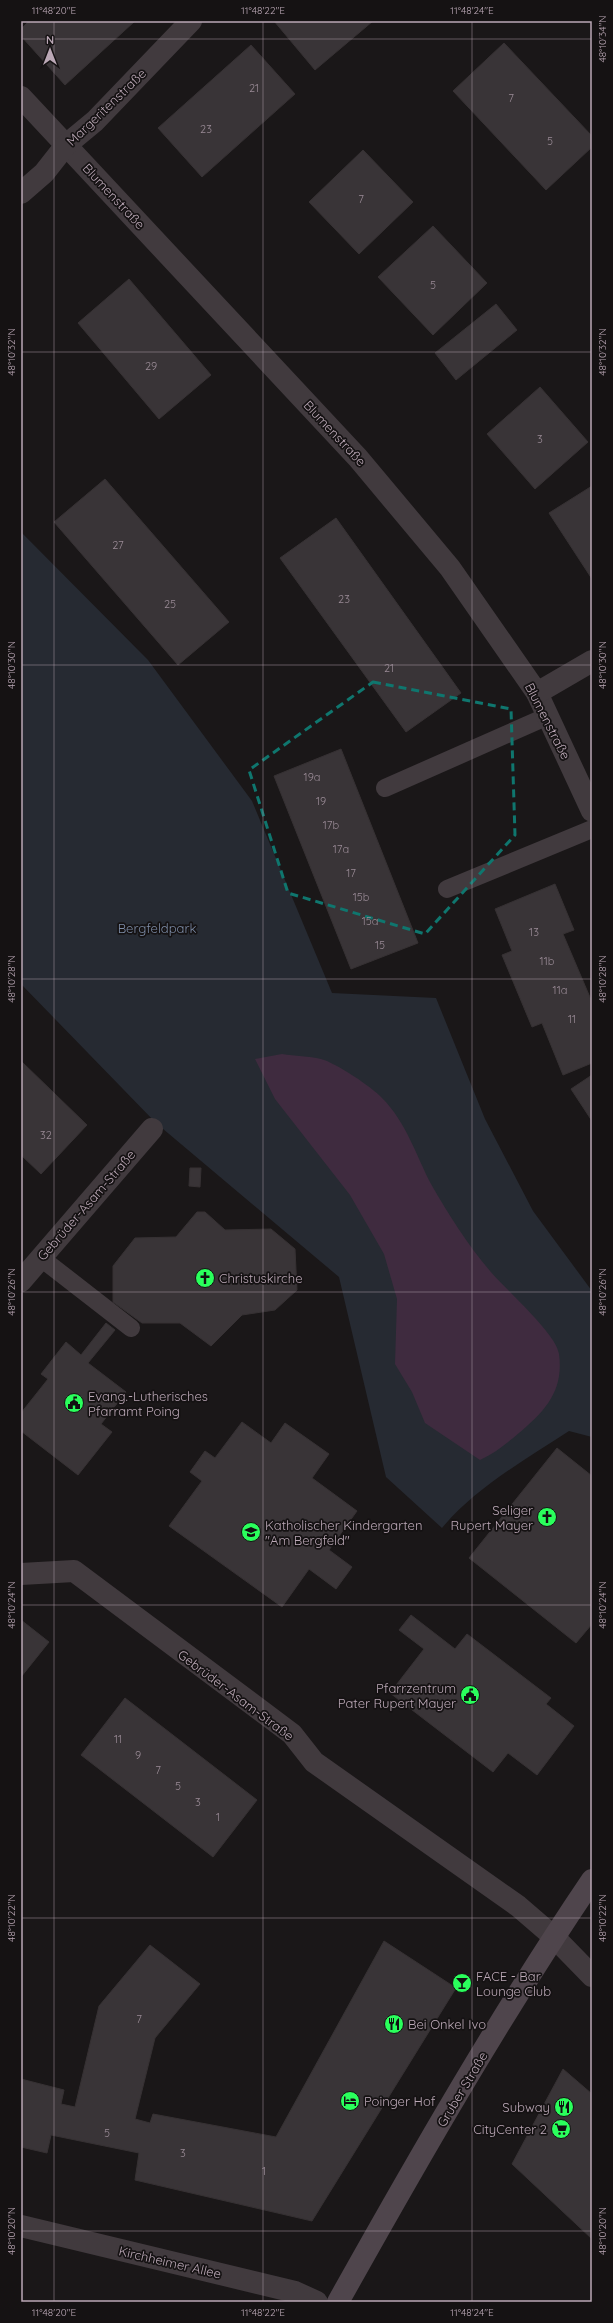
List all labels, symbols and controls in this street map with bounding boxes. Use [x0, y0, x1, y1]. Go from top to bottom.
text: 11°48'20"E [32, 4, 76, 17]
text: 11°48'22"E [241, 4, 285, 17]
text: 11°48'24"E [450, 4, 494, 17]
text: 48°10'34"N [596, 15, 609, 63]
north arrow [30, 30, 70, 70]
text: N [46, 33, 54, 47]
street label: Margeritenstraße [63, 65, 149, 149]
house number: 21 [249, 81, 259, 95]
house number: 7 [508, 91, 514, 105]
house number: 23 [200, 122, 212, 136]
house number: 5 [547, 134, 553, 148]
street label: Blumenstraße [80, 160, 148, 232]
house number: 7 [358, 192, 364, 206]
house number: 5 [430, 278, 436, 292]
text: 48°10'32"N [5, 328, 18, 376]
text: 48°10'32"N [596, 328, 609, 376]
house number: 29 [145, 359, 157, 373]
street label: Blumenstraße [301, 397, 369, 469]
house number: 3 [537, 432, 543, 446]
house number: 27 [112, 538, 124, 552]
house number: 23 [338, 592, 350, 606]
house number: 25 [164, 597, 176, 611]
text: 48°10'30"N [5, 641, 18, 689]
text: 48°10'30"N [596, 641, 609, 689]
house number: 21 [384, 661, 394, 675]
street label: Blumenstraße [522, 680, 574, 762]
house number: 19a [304, 770, 320, 784]
house number: 19 [316, 794, 326, 808]
house number: 17b [323, 818, 340, 832]
house number: 17a [333, 842, 349, 856]
house number: 17 [346, 866, 356, 880]
house number: 15b [353, 890, 370, 904]
house number: 15a [362, 914, 378, 928]
park label: Bergfeldpark [118, 920, 196, 936]
house number: 13 [529, 925, 539, 939]
house number: 15 [375, 938, 385, 952]
house number: 11b [540, 954, 555, 968]
text: 48°10'28"N [5, 955, 18, 1003]
text: 48°10'28"N [596, 955, 609, 1003]
house number: 11a [553, 983, 567, 997]
house number: 11 [568, 1012, 576, 1026]
house number: 32 [40, 1128, 52, 1142]
street label: Gebrüder-Asam-Straße [34, 1147, 138, 1263]
church icon: Christuskirche [194, 1267, 216, 1289]
text: 48°10'26"N [5, 1268, 18, 1316]
text: 48°10'26"N [596, 1268, 609, 1316]
place label: Christuskirche [219, 1270, 303, 1286]
place label: Evang.-Lutherisches Pfarramt Poing [88, 1388, 208, 1419]
public building icon: Evang.-Lutherisches Pfarramt Poing [63, 1392, 85, 1414]
place label: Seliger Rupert Mayer [451, 1502, 533, 1533]
church icon: Seliger Rupert Mayer [536, 1506, 558, 1528]
place label: Katholischer Kindergarten "Am Bergfeld" [265, 1517, 422, 1548]
school or university icon: Katholischer Kindergarten "Am Bergfeld" [240, 1521, 262, 1543]
text: 48°10'24"N [5, 1581, 18, 1629]
text: 48°10'24"N [596, 1581, 609, 1629]
street label: Gebrüder-Asam-Straße [175, 1646, 297, 1744]
place label: Pfarrzentrum Pater Rupert Mayer [338, 1680, 456, 1711]
public building icon: Pfarrzentrum Pater Rupert Mayer [459, 1684, 481, 1706]
house number: 11 [114, 1732, 122, 1746]
house number: 9 [135, 1748, 141, 1762]
house number: 7 [155, 1763, 161, 1777]
house number: 5 [175, 1779, 181, 1793]
house number: 3 [195, 1795, 201, 1809]
house number: 1 [216, 1810, 220, 1824]
text: 48°10'22"N [5, 1894, 18, 1942]
text: 48°10'22"N [596, 1894, 609, 1942]
place label: FACE - Bar Lounge Club [476, 1968, 551, 1999]
bar icon: FACE - Bar Lounge Club [451, 1972, 473, 1994]
house number: 7 [136, 2012, 142, 2026]
restaurant icon: Bei Onkel Ivo [383, 2013, 405, 2035]
place label: Bei Onkel Ivo [408, 2016, 486, 2032]
street label: Gruber Straße [433, 2048, 491, 2130]
hotel icon: Poinger Hof [339, 2090, 361, 2112]
place label: Poinger Hof [364, 2093, 436, 2109]
restaurant icon: Subway [553, 2096, 575, 2118]
place label: Subway [502, 2099, 550, 2115]
supermarket icon: CityCenter 2 [550, 2118, 572, 2140]
place label: CityCenter 2 [473, 2121, 547, 2137]
house number: 5 [104, 2126, 110, 2140]
house number: 3 [180, 2146, 186, 2160]
house number: 1 [262, 2164, 266, 2178]
text: 48°10'20"N [5, 2207, 18, 2255]
text: 48°10'20"N [596, 2207, 609, 2255]
street label: Kirchheimer Allee [117, 2242, 223, 2282]
text: 11°48'20"E [32, 2306, 76, 2319]
text: 11°48'22"E [241, 2306, 285, 2319]
text: 11°48'24"E [450, 2306, 494, 2319]

